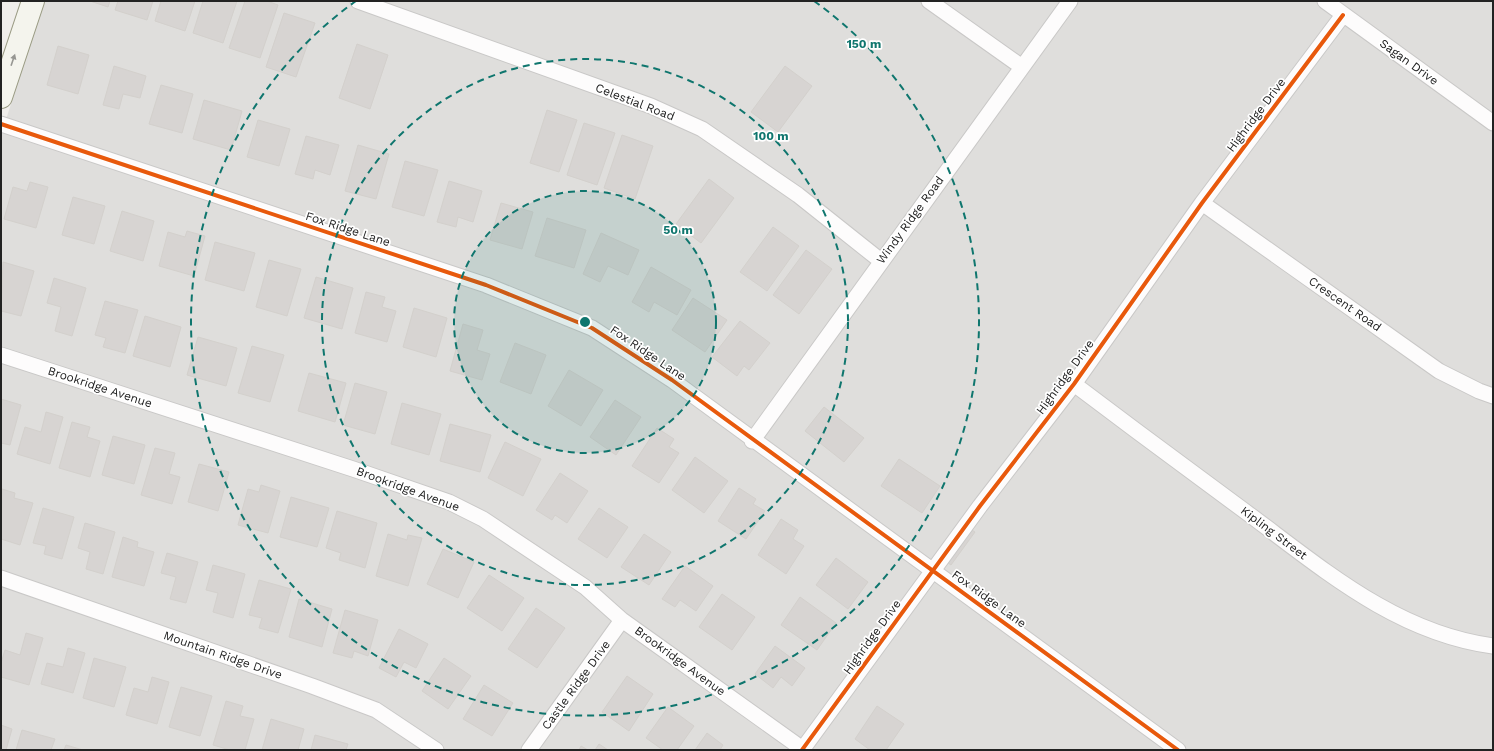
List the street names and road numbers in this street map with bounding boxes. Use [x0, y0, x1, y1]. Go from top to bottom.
street label: Sagan Drive [1377, 36, 1441, 88]
street label: Highridge Drive [1224, 75, 1288, 155]
street label: Celestial Road [593, 80, 677, 124]
street label: Windy Ridge Road [873, 173, 947, 267]
street label: Fox Ridge Lane [304, 209, 392, 249]
street label: Crescent Road [1306, 274, 1384, 334]
street label: Fox Ridge Lane [608, 323, 689, 384]
street label: Highridge Drive [1033, 337, 1097, 417]
street label: Brookridge Avenue [46, 364, 154, 410]
street label: Brookridge Avenue [355, 464, 462, 514]
street label: Kipling Street [1238, 503, 1310, 563]
street label: Fox Ridge Lane [949, 567, 1029, 631]
street label: Highridge Drive [840, 597, 904, 677]
street label: Brookridge Avenue [632, 623, 728, 699]
street label: Mountain Ridge Drive [162, 628, 284, 682]
street label: Castle Ridge Drive [539, 638, 613, 732]

